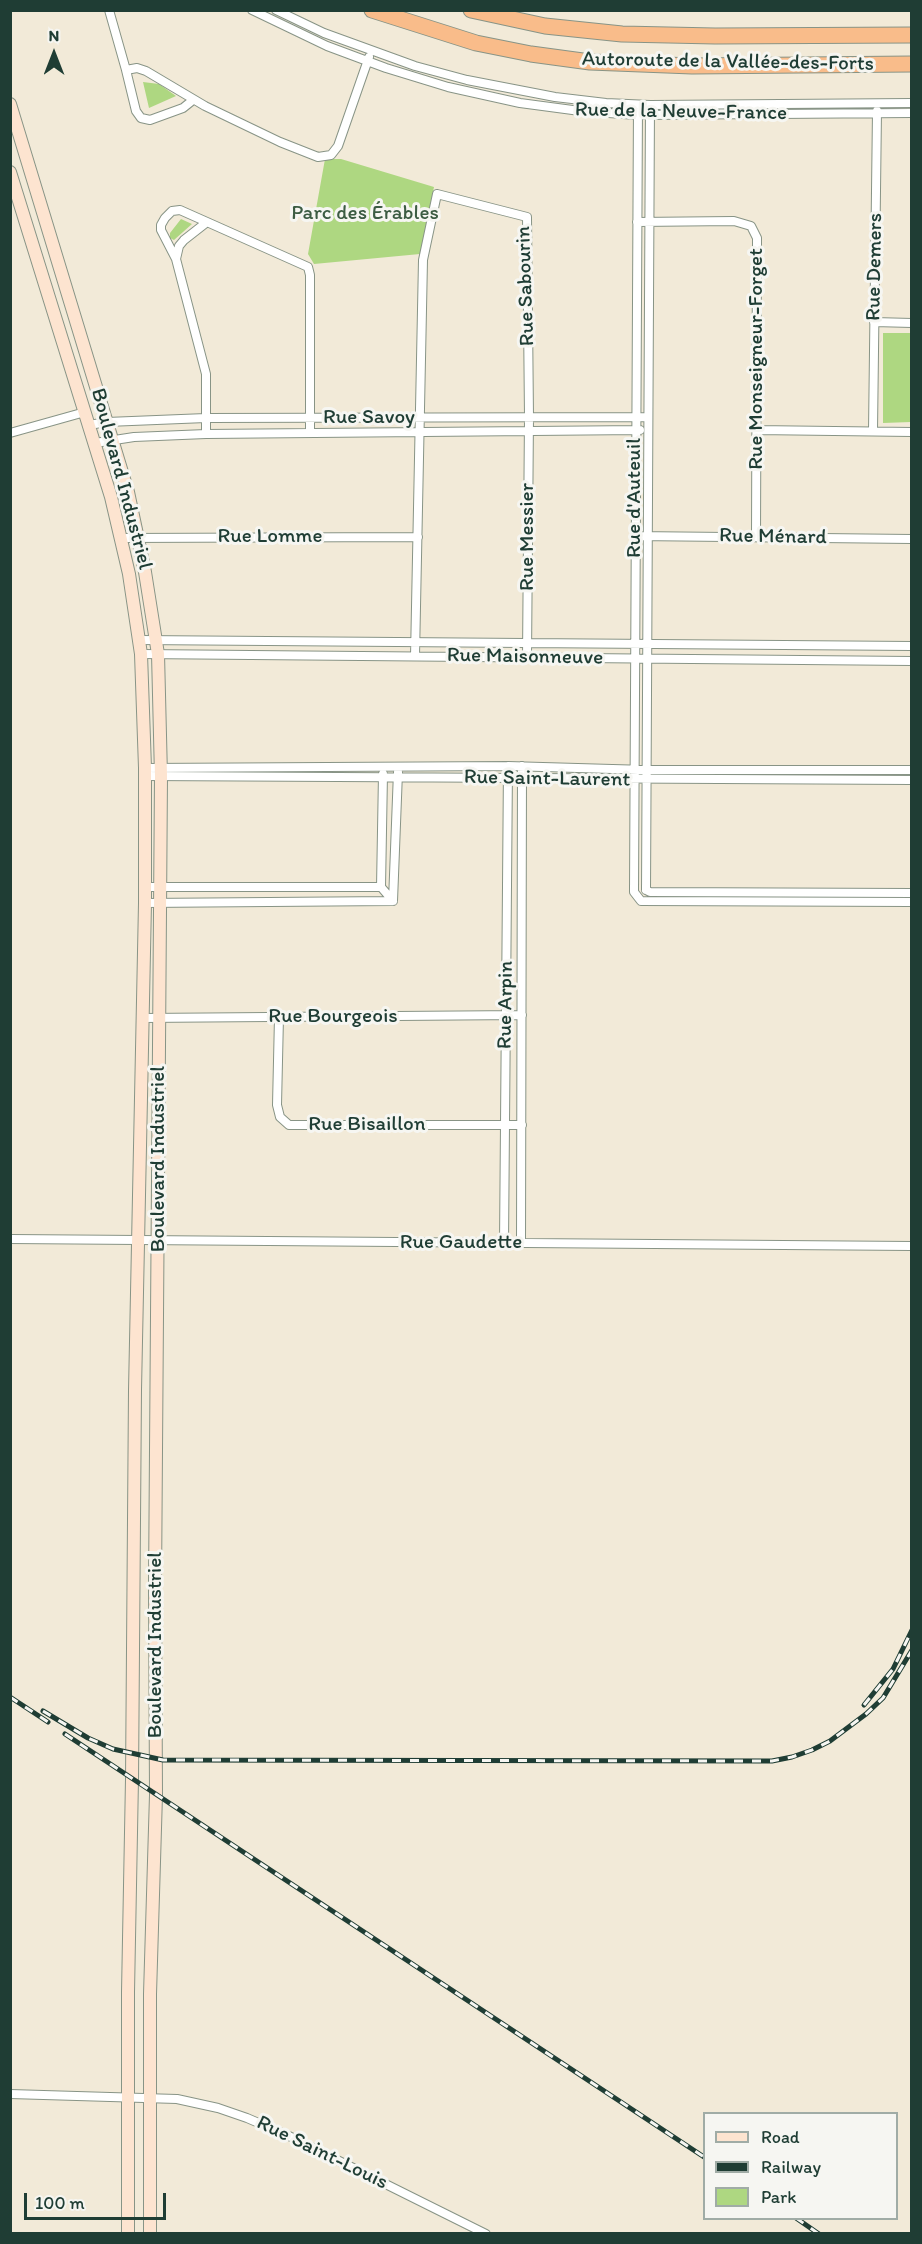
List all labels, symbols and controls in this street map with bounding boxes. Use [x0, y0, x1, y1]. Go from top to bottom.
north arrow [24, 24, 84, 84]
text: N [49, 26, 59, 45]
street label: Autoroute de la Vallée-des-Forts [582, 47, 874, 77]
street label: Rue de la Neuve-France [575, 98, 787, 126]
park label: Parc des Érables [291, 201, 439, 227]
street label: Rue Demers [861, 213, 889, 321]
street label: Rue Sabourin [511, 225, 541, 347]
street label: Rue Monseigneur-Forget [744, 248, 770, 470]
street label: Boulevard Industriel [85, 386, 157, 572]
street label: Rue Savoy [323, 405, 415, 431]
street label: Rue d'Auteuil [622, 438, 648, 558]
street label: Rue Messier [515, 483, 541, 591]
street label: Rue Ménard [719, 523, 827, 551]
street label: Rue Lomme [218, 524, 322, 550]
street label: Rue Maisonneuve [447, 643, 603, 671]
street label: Rue Saint-Laurent [464, 765, 630, 793]
street label: Rue Arpin [493, 961, 519, 1049]
street label: Rue Bourgeois [268, 1004, 398, 1030]
street label: Boulevard Industriel [146, 1066, 172, 1252]
street label: Rue Bisaillon [308, 1112, 426, 1138]
street label: Rue Gaudette [400, 1230, 522, 1256]
street label: Boulevard Industriel [143, 1552, 169, 1738]
street label: Rue Saint-Louis [252, 2110, 392, 2196]
legend [703, 2112, 898, 2220]
text: Road [761, 2126, 800, 2148]
text: Railway [761, 2156, 821, 2178]
scale bar [27, 2181, 170, 2219]
text: Park [761, 2186, 796, 2208]
text: 100 m [35, 2192, 85, 2214]

